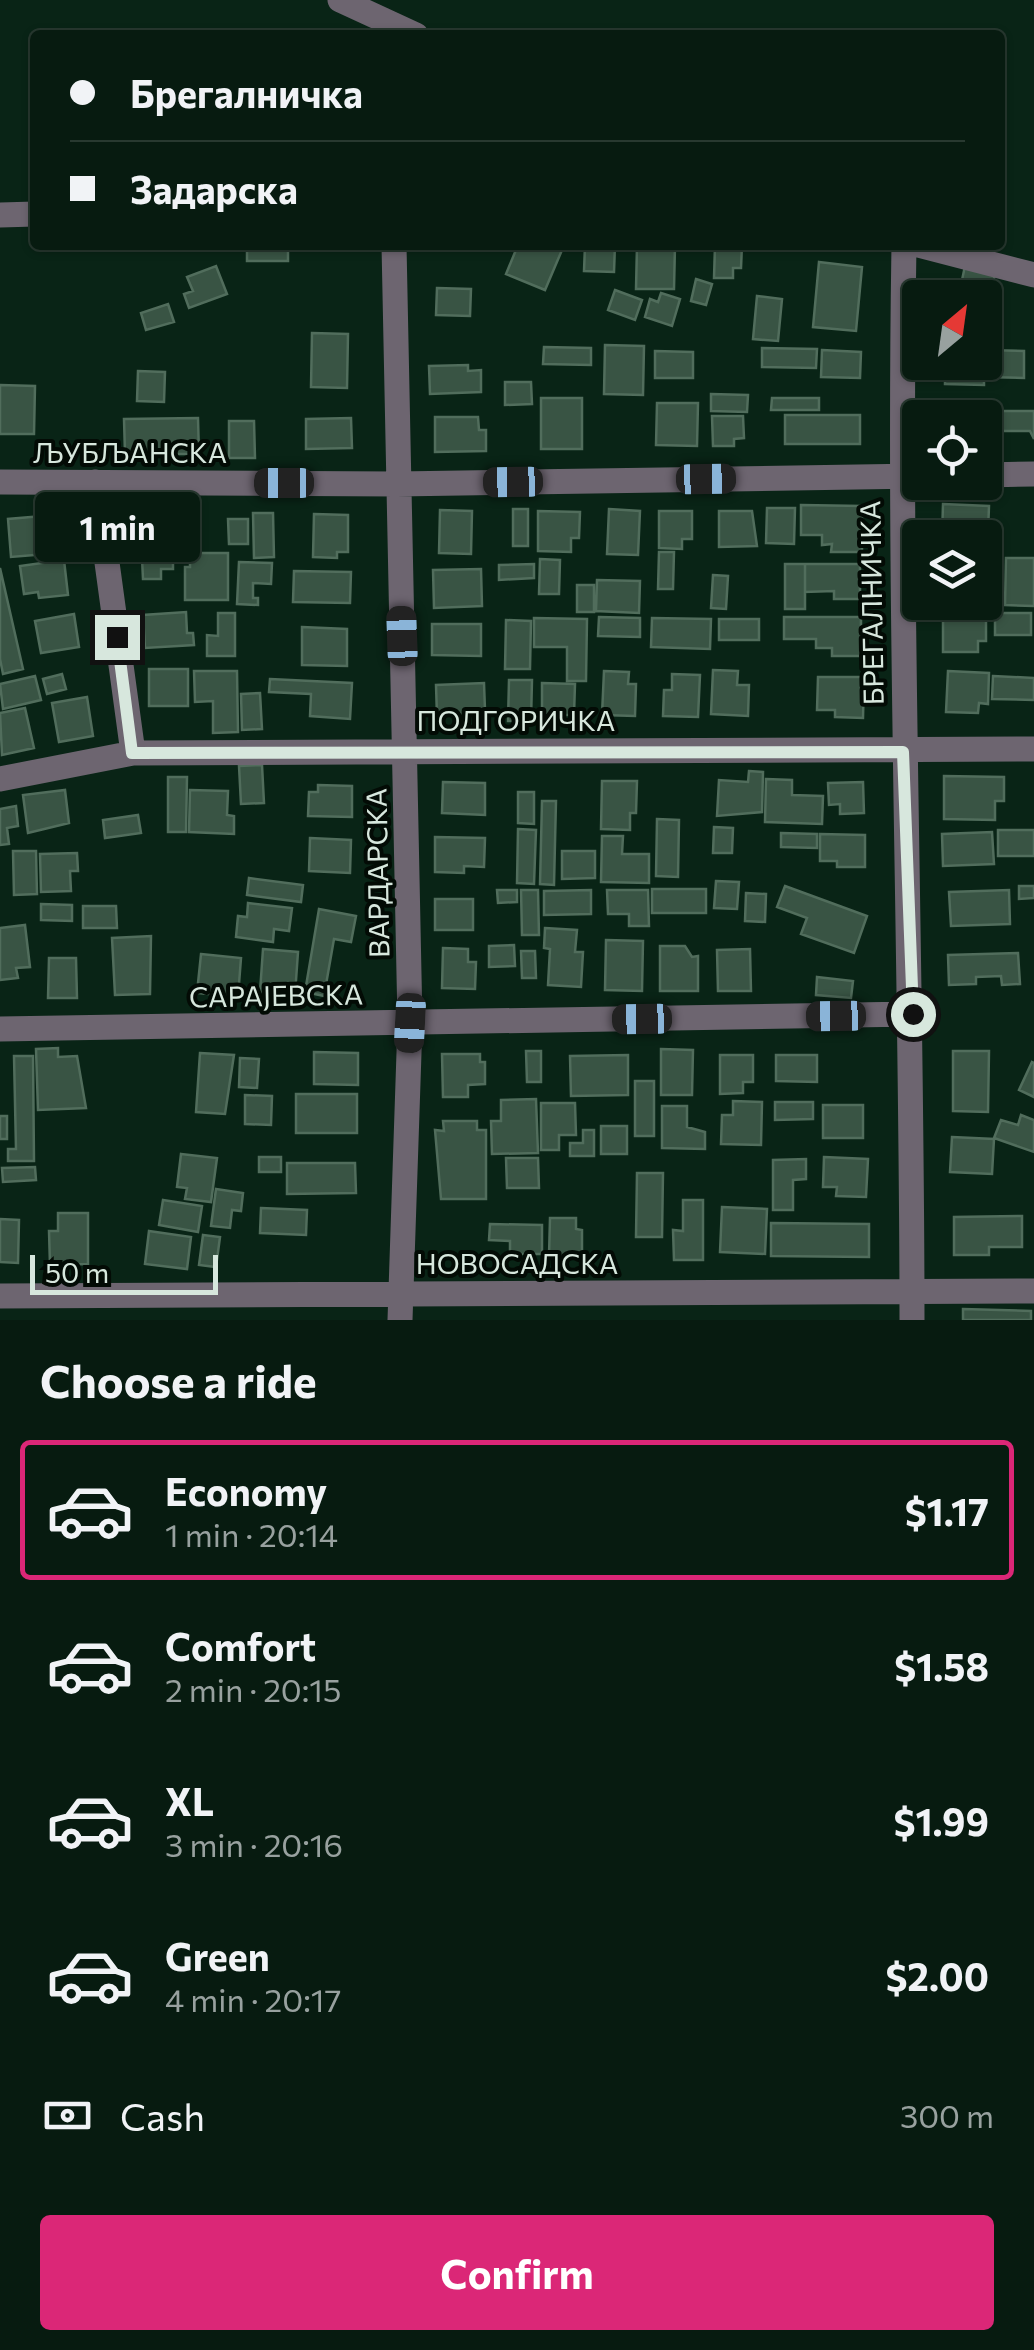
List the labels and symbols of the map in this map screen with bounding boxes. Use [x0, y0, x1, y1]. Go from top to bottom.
north arrow [902, 280, 1002, 380]
street label: ЉУБЉАНСКА [33, 435, 227, 469]
car [676, 463, 736, 495]
car [483, 466, 543, 498]
car [254, 468, 314, 498]
callout: 1 min [34, 492, 200, 562]
street label: БРЕГАЛНИЧКА [852, 500, 890, 706]
car [386, 605, 418, 667]
route end [95, 615, 140, 660]
street label: ПОДГОРИЧКА [417, 703, 615, 737]
street label: ВАРДАРСКА [359, 788, 395, 958]
street label: САРАЈЕВСКА [189, 976, 363, 1014]
car [393, 992, 427, 1054]
route start [891, 992, 936, 1037]
car [806, 1000, 866, 1032]
car [612, 1003, 672, 1035]
street label: НОВОСАДСКА [416, 1246, 618, 1280]
scale bar [30, 1250, 218, 1294]

